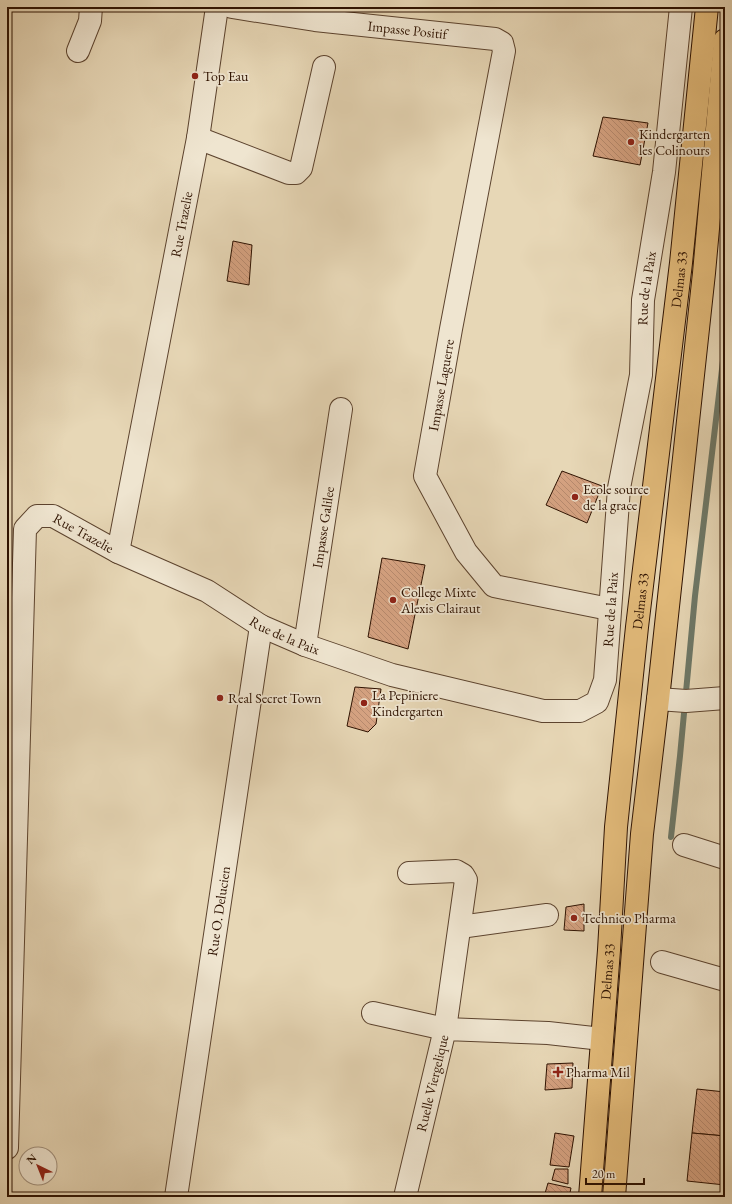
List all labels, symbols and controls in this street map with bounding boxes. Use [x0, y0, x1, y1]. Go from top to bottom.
street label: Impasse Positif [367, 17, 450, 43]
place label: Top Eau [203, 67, 249, 85]
marker: Top Eau [190, 71, 200, 81]
place label: Kindergarten les Colinours [639, 125, 711, 159]
marker: Kindergarten les Colinours [626, 137, 636, 147]
street label: Rue Trazelie [166, 189, 197, 259]
street label: Rue de la Paix [633, 250, 660, 326]
street label: Delmas 33 [667, 250, 691, 309]
street label: Impasse Laguerre [424, 337, 458, 432]
place label: Ecole source de la grace [583, 480, 649, 514]
street label: Impasse Galilee [308, 485, 338, 569]
marker: Ecole source de la grace [570, 492, 580, 502]
street label: Rue Trazelie [50, 509, 118, 557]
street label: Rue de la Paix [598, 572, 622, 648]
street label: Delmas 33 [628, 572, 652, 630]
place label: College Mixte Alexis Clairaut [400, 583, 481, 617]
marker: College Mixte Alexis Clairaut [388, 595, 398, 605]
street label: Rue de la Paix [246, 612, 322, 658]
place label: La Pepiniere Kindergarten [372, 686, 444, 720]
place label: Real Secret Town [228, 689, 322, 707]
marker: Real Secret Town [215, 693, 225, 703]
marker: La Pepiniere Kindergarten [359, 698, 369, 708]
street label: Rue O. Delucien [203, 864, 234, 957]
place label: Technico Pharma [582, 909, 676, 927]
marker: Technico Pharma [569, 913, 579, 923]
street label: Delmas 33 [596, 943, 618, 1001]
street label: Ruelle Viergelique [412, 1032, 452, 1133]
place label: Pharma Mil [566, 1063, 631, 1081]
marker: Pharma Mil [553, 1067, 563, 1077]
north arrow [18, 1146, 58, 1186]
text: N [23, 1150, 39, 1167]
scale bar [586, 1160, 644, 1186]
text: 20 m [592, 1166, 616, 1182]

